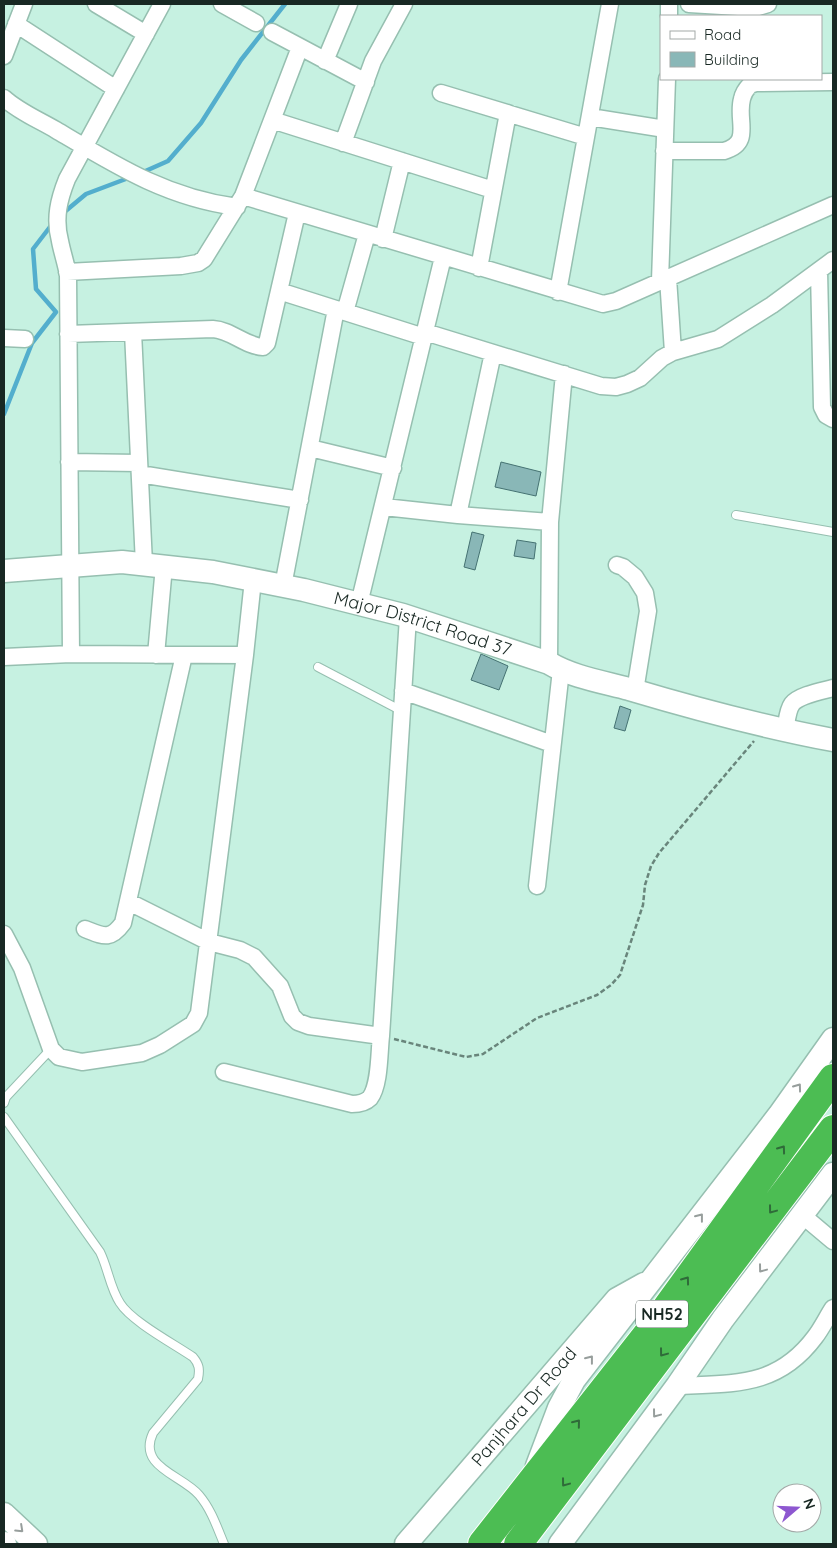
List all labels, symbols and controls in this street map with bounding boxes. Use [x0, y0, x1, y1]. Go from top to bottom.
legend [660, 15, 822, 80]
text: Road [704, 25, 741, 44]
text: Building [704, 50, 759, 69]
street label: Major District Road 37 [332, 586, 514, 661]
one-way arrow [792, 1084, 801, 1093]
one-way arrow [776, 1145, 785, 1155]
one-way arrow [769, 1204, 778, 1214]
one-way arrow [694, 1213, 703, 1223]
one-way arrow [759, 1263, 767, 1272]
one-way arrow [680, 1277, 690, 1286]
road number: NH52 [636, 1300, 688, 1328]
street label: Panjhara Dr Road [466, 1342, 581, 1471]
one-way arrow [660, 1347, 668, 1356]
one-way arrow [585, 1356, 593, 1365]
one-way arrow [653, 1408, 661, 1417]
one-way arrow [571, 1420, 579, 1429]
one-way arrow [562, 1477, 571, 1487]
north arrow [772, 1483, 822, 1533]
text: N [799, 1496, 819, 1512]
one-way arrow [14, 1523, 23, 1532]

